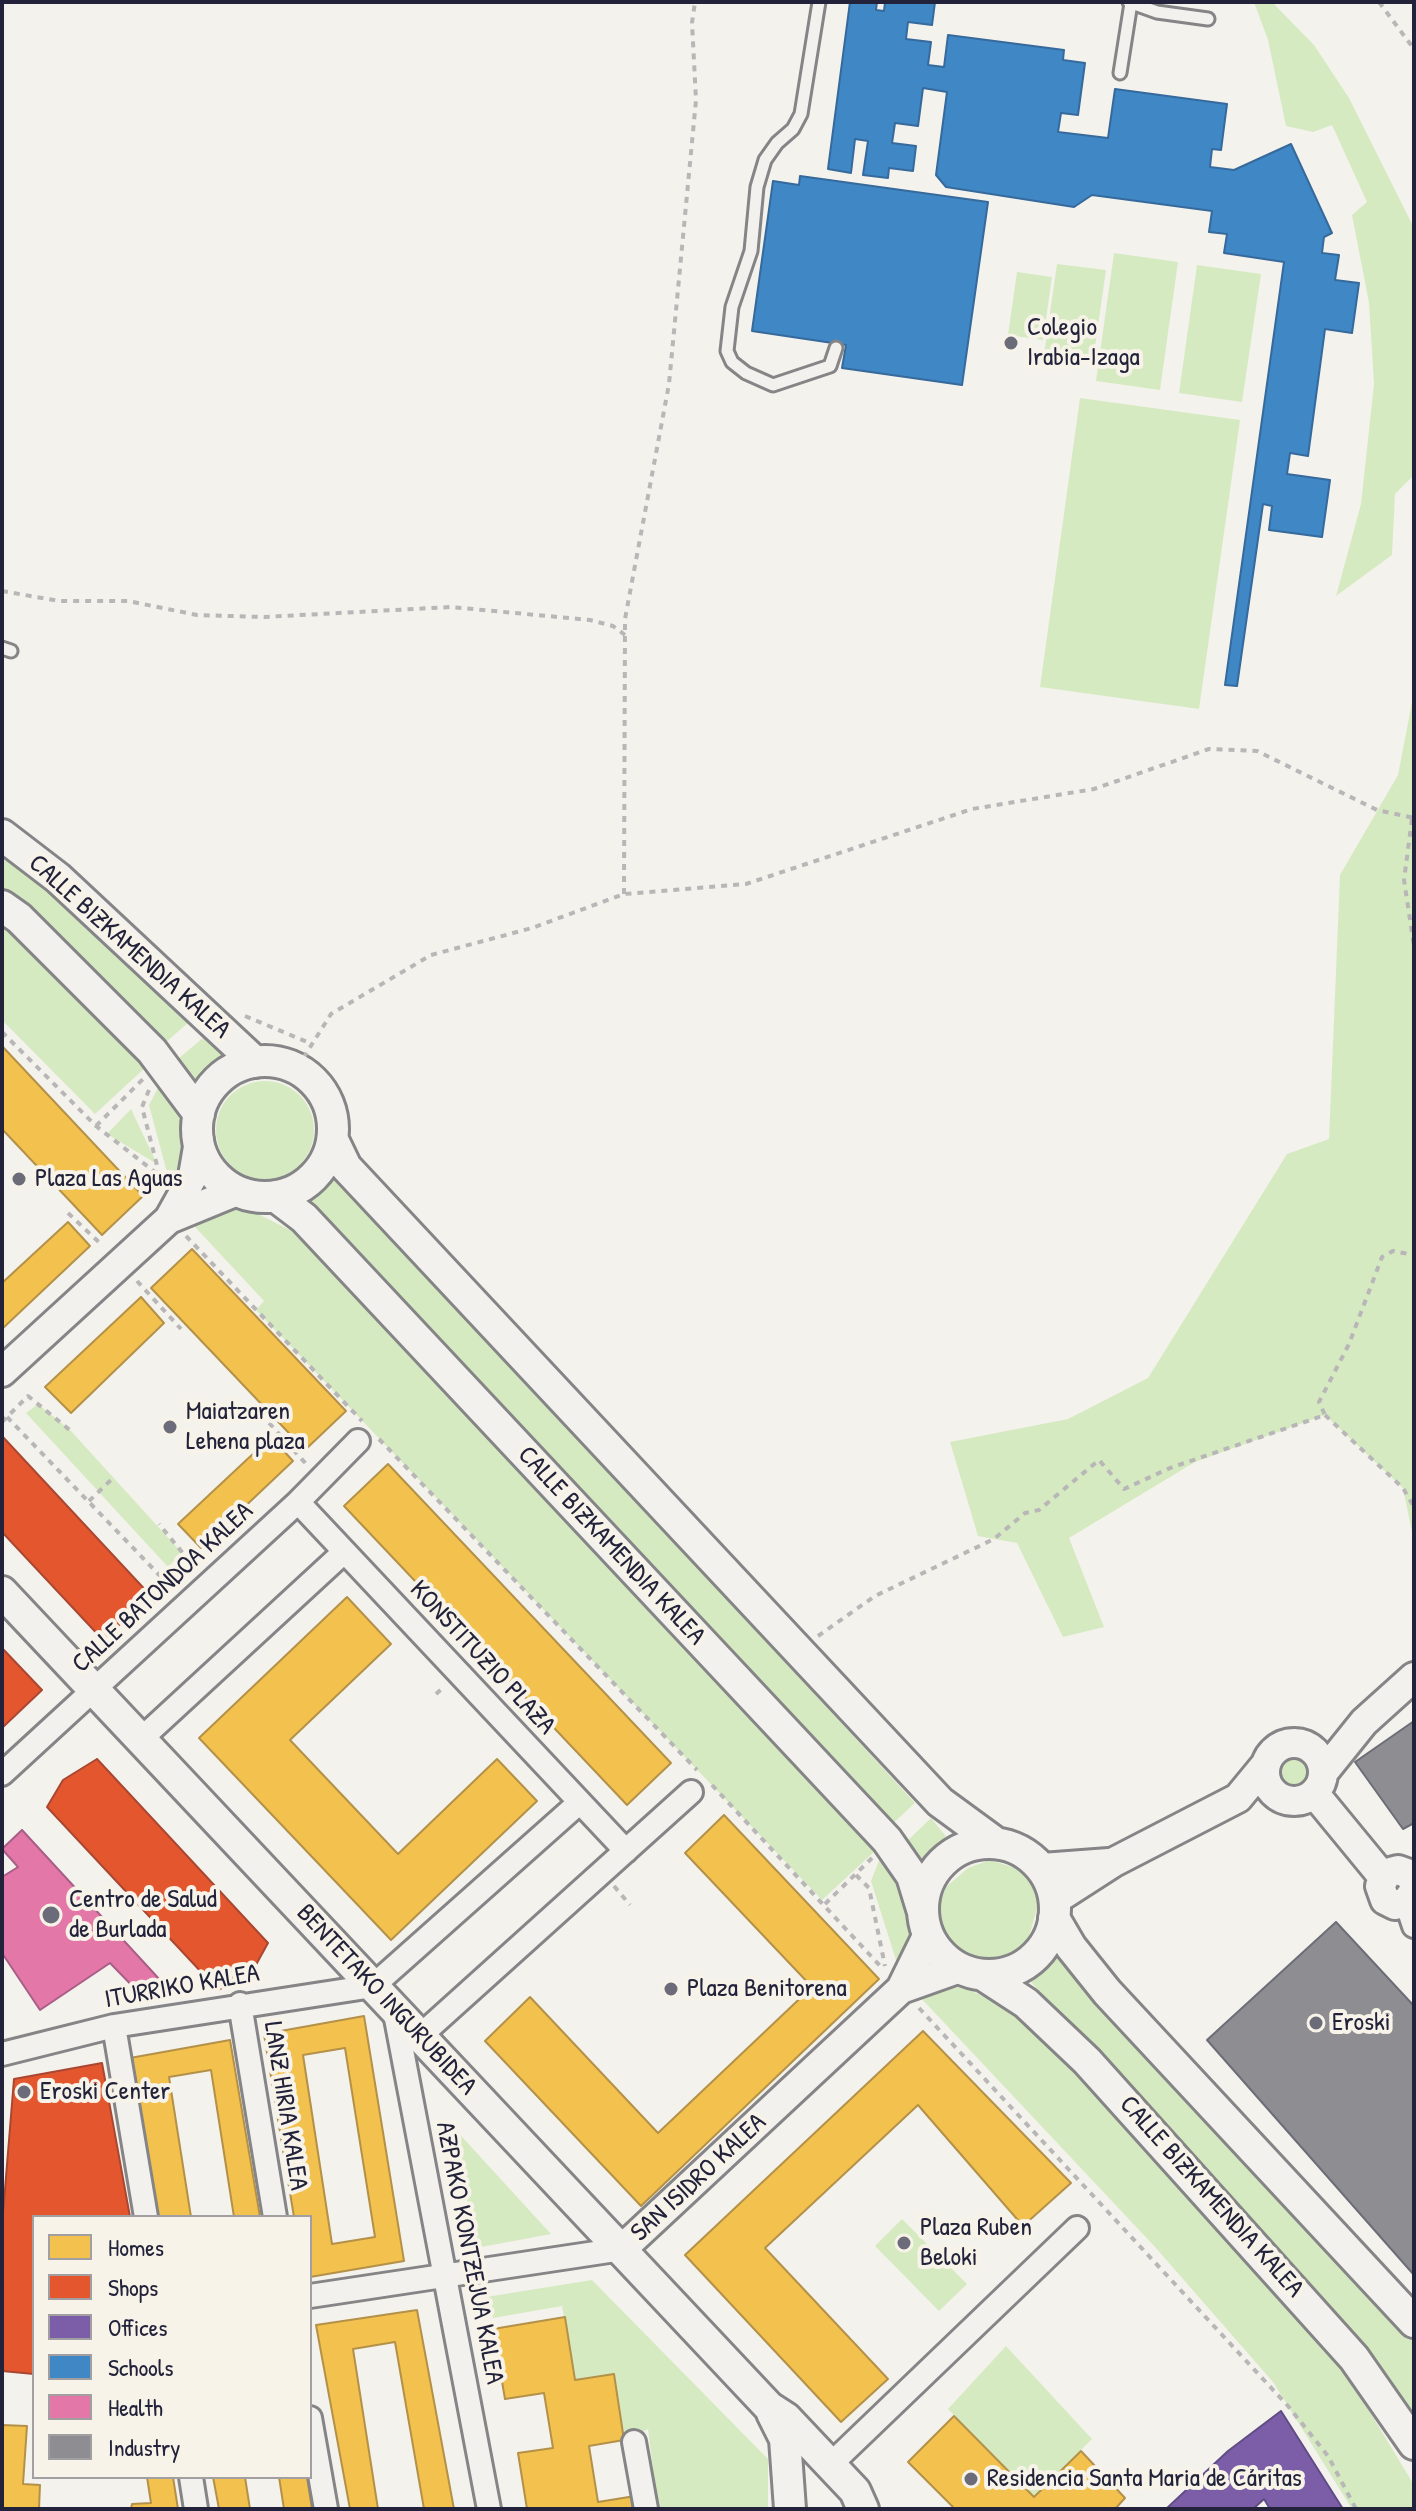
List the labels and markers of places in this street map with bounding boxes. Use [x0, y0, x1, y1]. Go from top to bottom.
place label: Colegio Irabia-Izaga [1027, 312, 1140, 374]
marker: Colegio Irabia-Izaga [1002, 334, 1020, 352]
place label: Plaza Las Aguas [35, 1163, 183, 1195]
marker: Plaza Las Aguas [10, 1170, 28, 1188]
place label: Maiatzaren Lehena plaza [186, 1396, 305, 1458]
marker: Maiatzaren Lehena plaza [161, 1418, 179, 1436]
place label: Centro de Salud de Burlada [69, 1884, 217, 1946]
marker: Centro de Salud de Burlada [40, 1904, 62, 1926]
place label: Plaza Benitorena [687, 1973, 847, 2005]
marker: Plaza Benitorena [662, 1980, 680, 1998]
place label: Eroski [1332, 2007, 1391, 2039]
marker: Eroski [1307, 2014, 1325, 2032]
place label: Eroski Center [40, 2076, 170, 2108]
marker: Eroski Center [15, 2083, 33, 2101]
place label: Plaza Ruben Beloki [920, 2212, 1032, 2274]
marker: Plaza Ruben Beloki [895, 2234, 913, 2252]
place label: Residencia Santa Maria de Cáritas [987, 2463, 1302, 2495]
marker: Residencia Santa Maria de Cáritas [962, 2470, 980, 2488]

